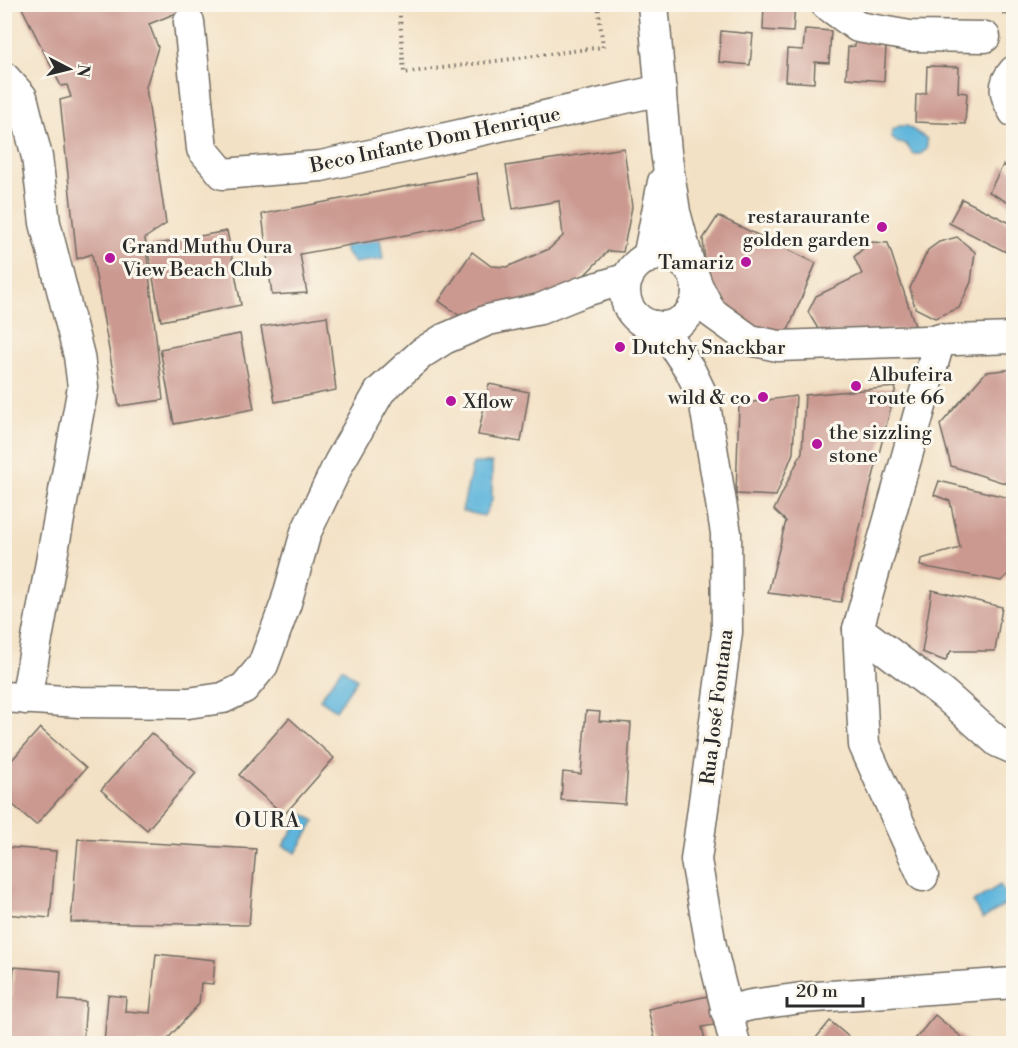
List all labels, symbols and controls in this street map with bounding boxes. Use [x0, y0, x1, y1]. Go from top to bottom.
north arrow [39, 39, 99, 99]
text: N [72, 63, 94, 79]
street label: Beco Infante Dom Henrique [307, 102, 563, 179]
place label: restaraurante golden garden [743, 205, 870, 253]
marker: restaraurante golden garden [875, 220, 889, 234]
place label: Grand Muthu Oura View Beach Club [121, 235, 293, 283]
marker: Grand Muthu Oura View Beach Club [103, 251, 117, 265]
place label: Tamariz [658, 251, 734, 276]
marker: Tamariz [739, 255, 753, 269]
place label: Dutchy Snackbar [632, 336, 786, 361]
marker: Dutchy Snackbar [613, 340, 627, 354]
place label: Albufeira route 66 [867, 363, 954, 411]
marker: Albufeira route 66 [849, 379, 863, 393]
place label: wild & co [667, 386, 751, 411]
place label: Xflow [462, 390, 514, 415]
marker: wild & co [756, 390, 770, 404]
marker: Xflow [444, 394, 458, 408]
place label: the sizzling stone [829, 421, 932, 469]
marker: the sizzling stone [810, 437, 824, 451]
street label: Rua José Fontana [696, 627, 740, 786]
district label: OURA [235, 808, 301, 834]
scale bar [787, 970, 864, 1008]
text: 20 m [796, 980, 838, 1003]

